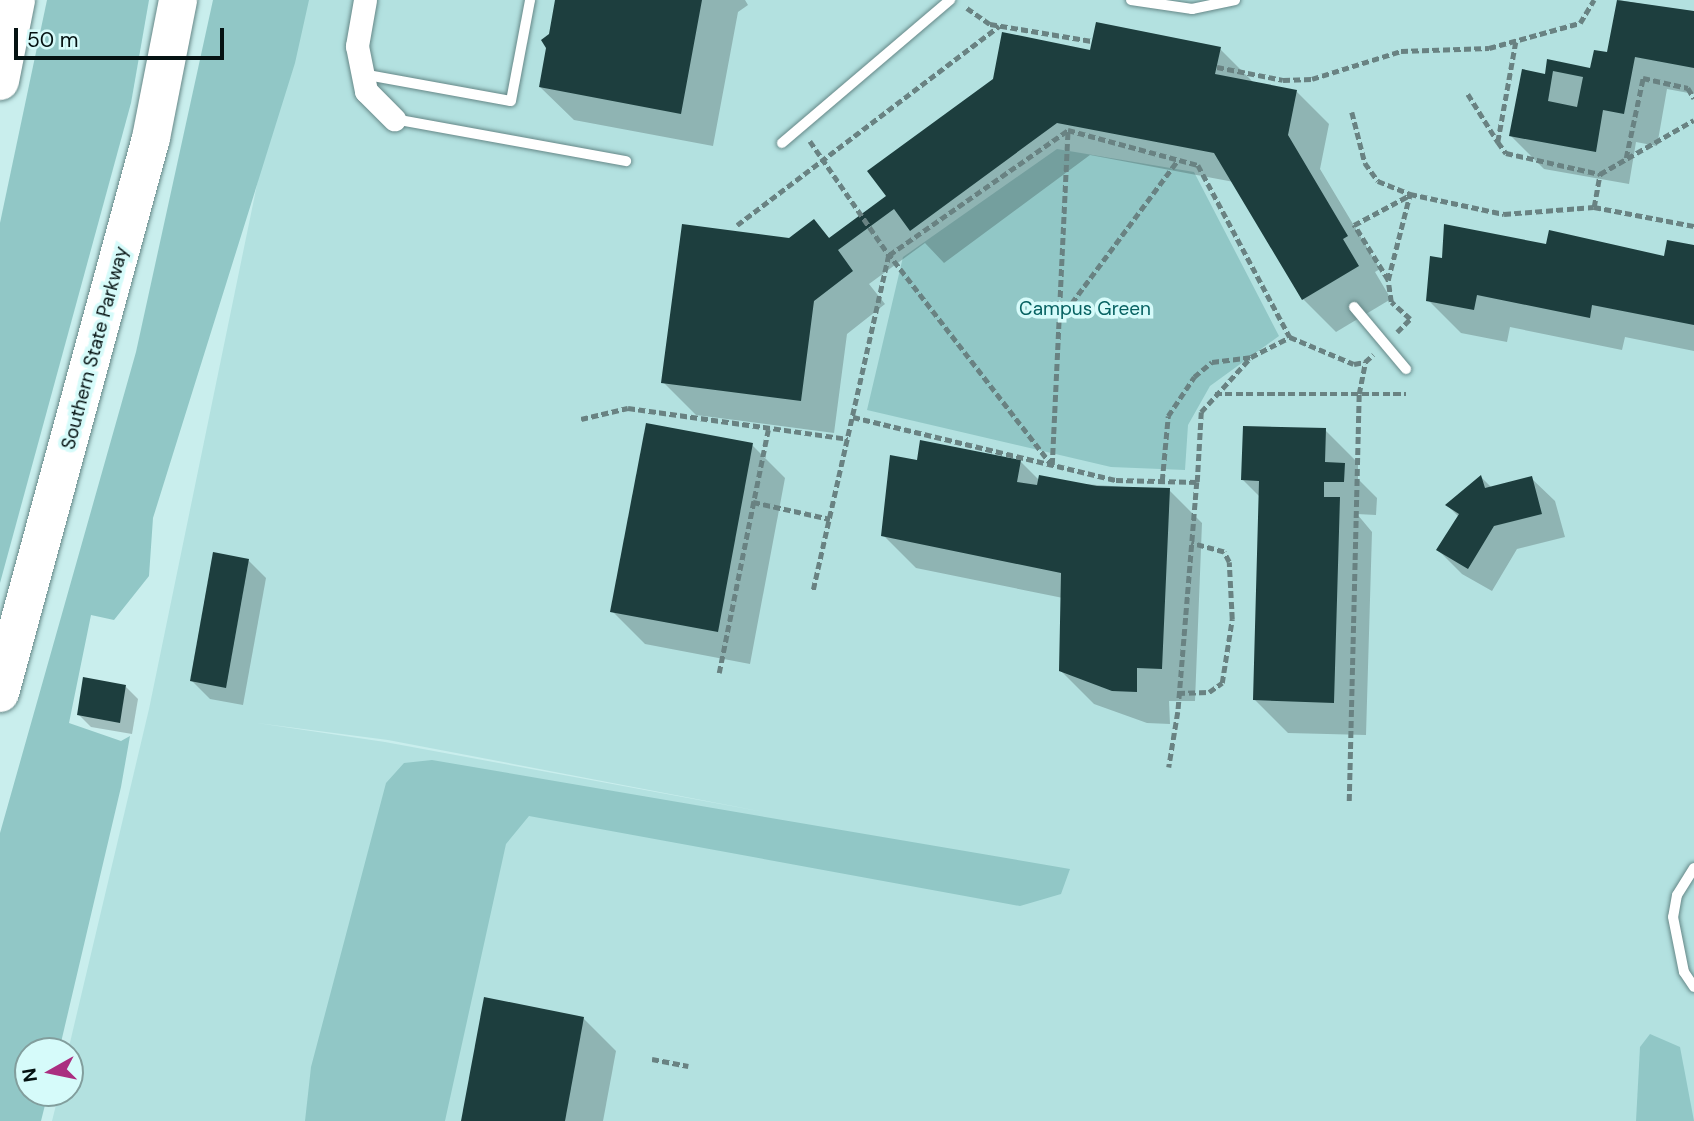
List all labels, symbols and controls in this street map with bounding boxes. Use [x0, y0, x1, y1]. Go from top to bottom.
scale bar [18, 14, 228, 58]
text: 50 m [27, 26, 78, 54]
street label: Southern State Parkway [57, 244, 133, 452]
park label: Campus Green [1019, 298, 1151, 320]
north arrow [14, 1037, 84, 1107]
text: N [16, 1066, 43, 1084]

